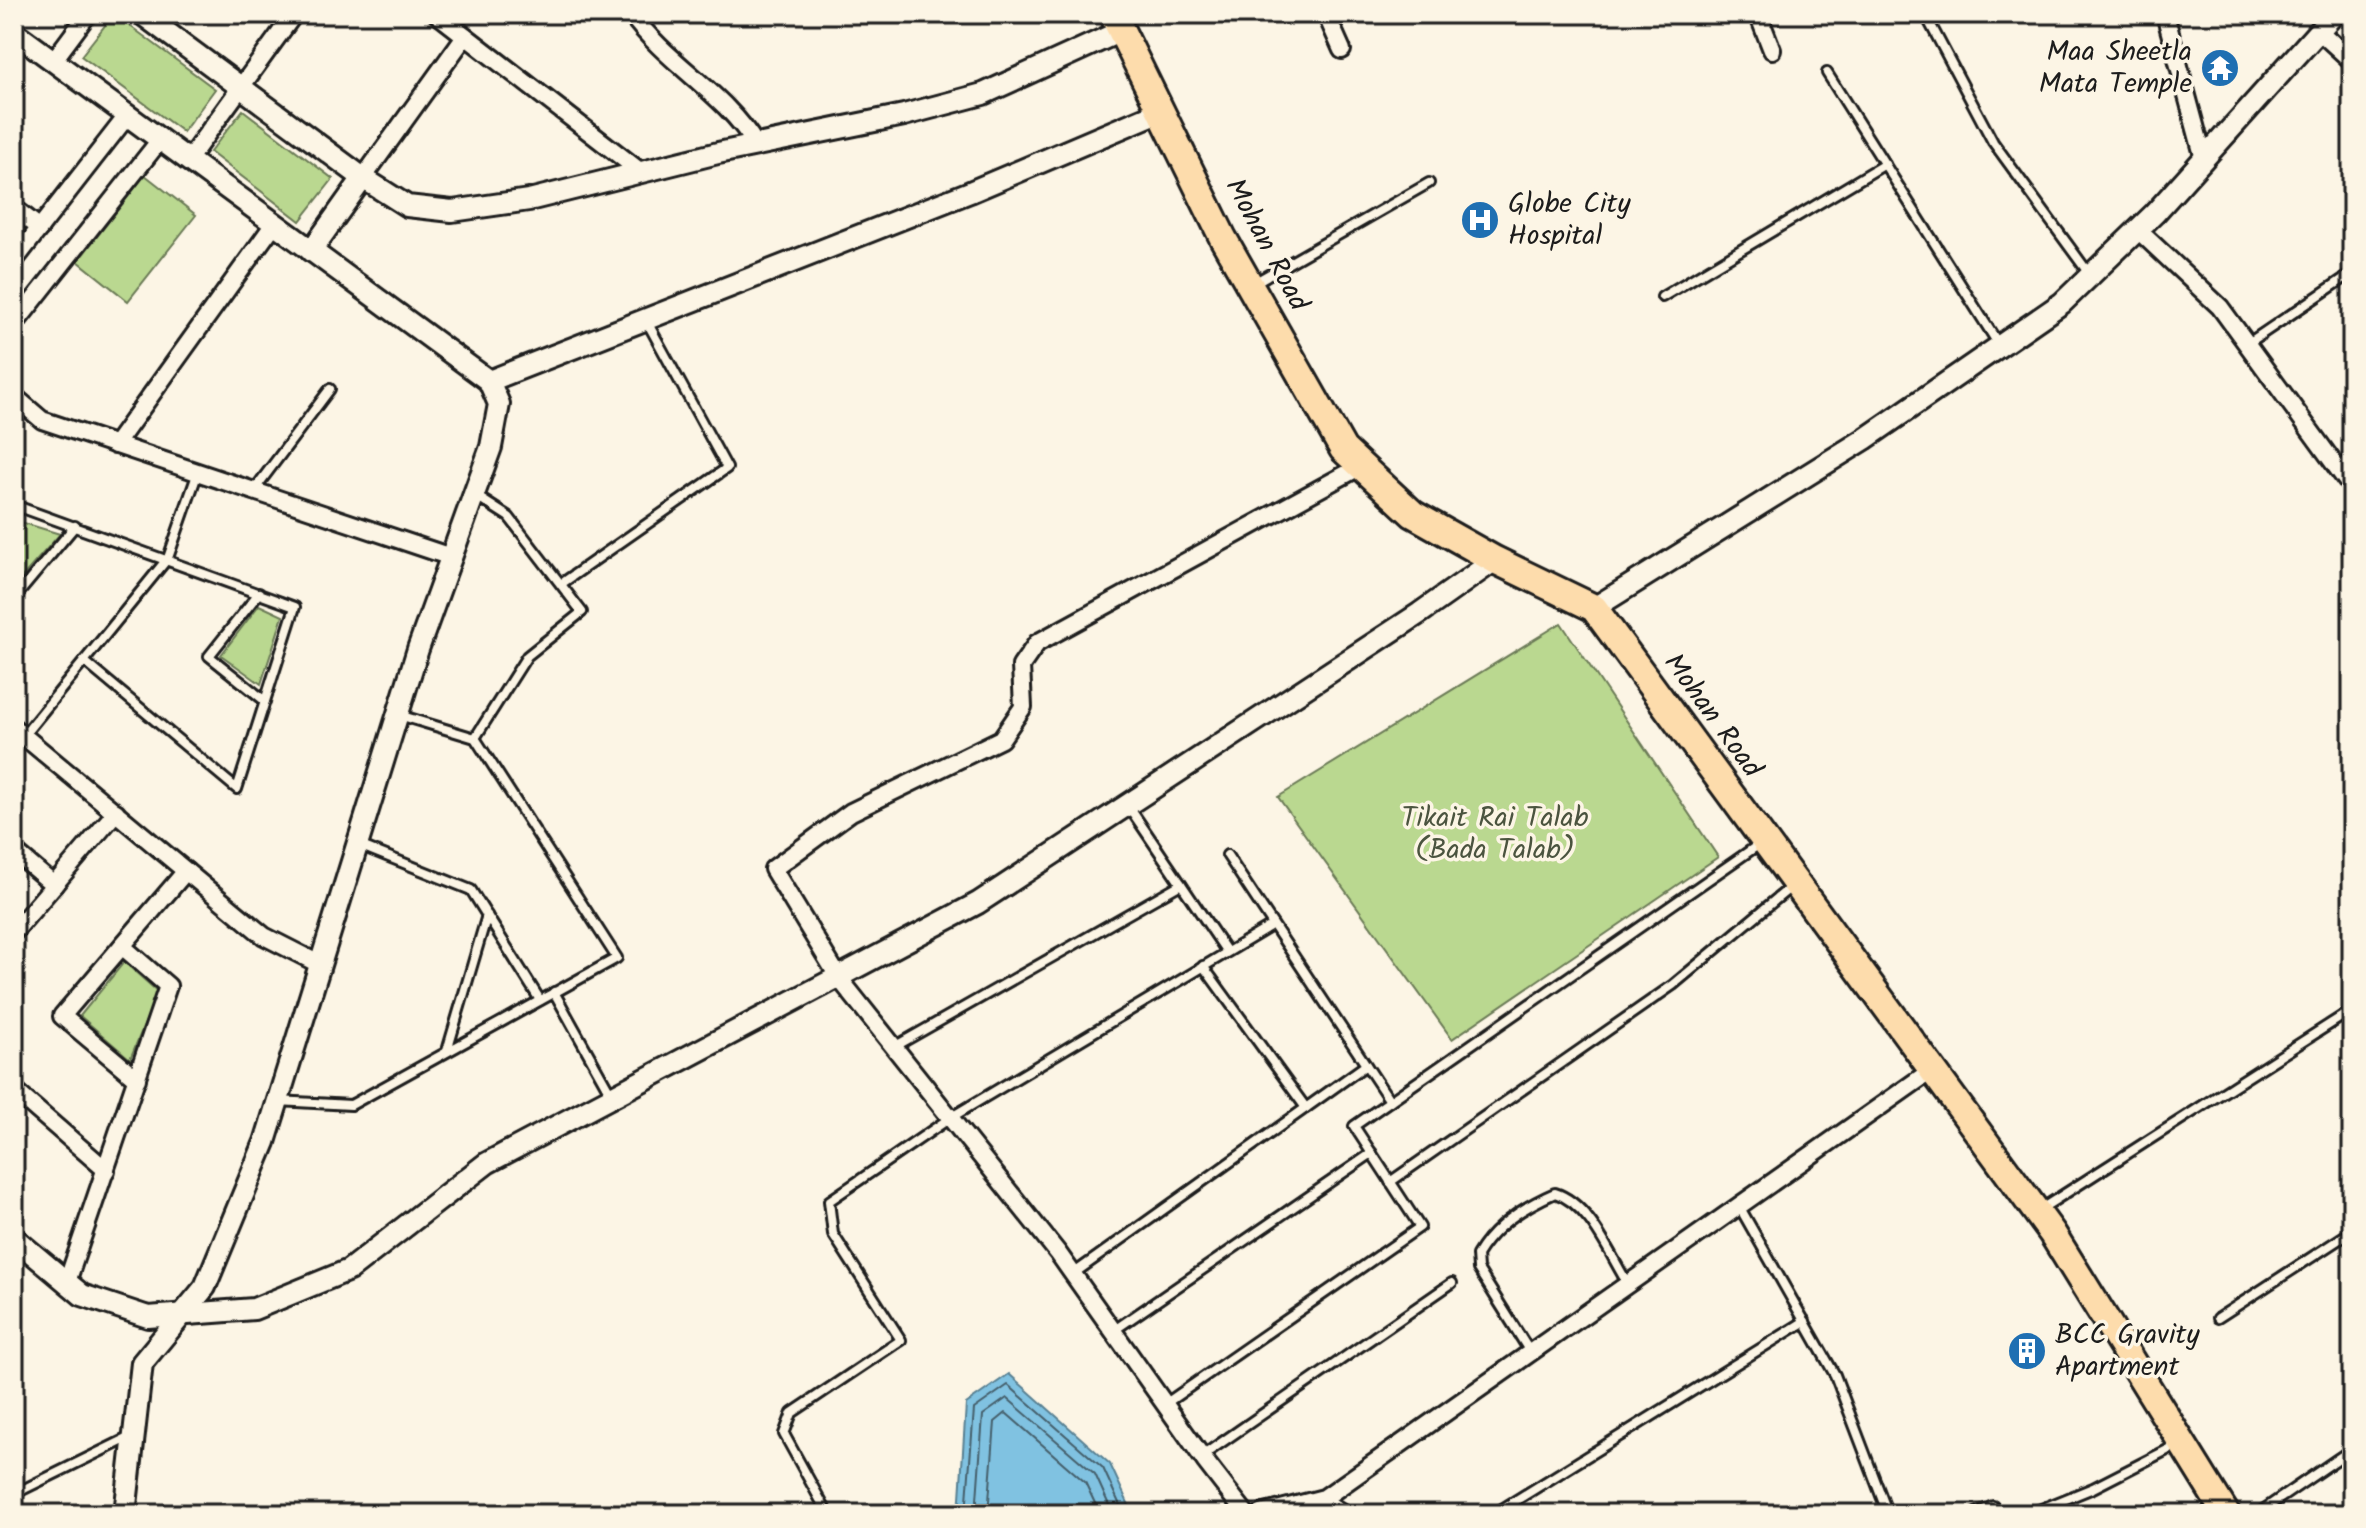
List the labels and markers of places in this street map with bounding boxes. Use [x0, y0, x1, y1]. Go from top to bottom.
place label: Maa Sheetla Mata Temple [2039, 30, 2192, 107]
temple icon: Maa Sheetla Mata Temple [2199, 47, 2241, 89]
place label: Globe City Hospital [1508, 182, 1631, 259]
hospital icon: Globe City Hospital [1459, 199, 1501, 241]
place label: BCC Gravity Apartment [2055, 1313, 2200, 1390]
building icon: BCC Gravity Apartment [2006, 1330, 2048, 1372]

